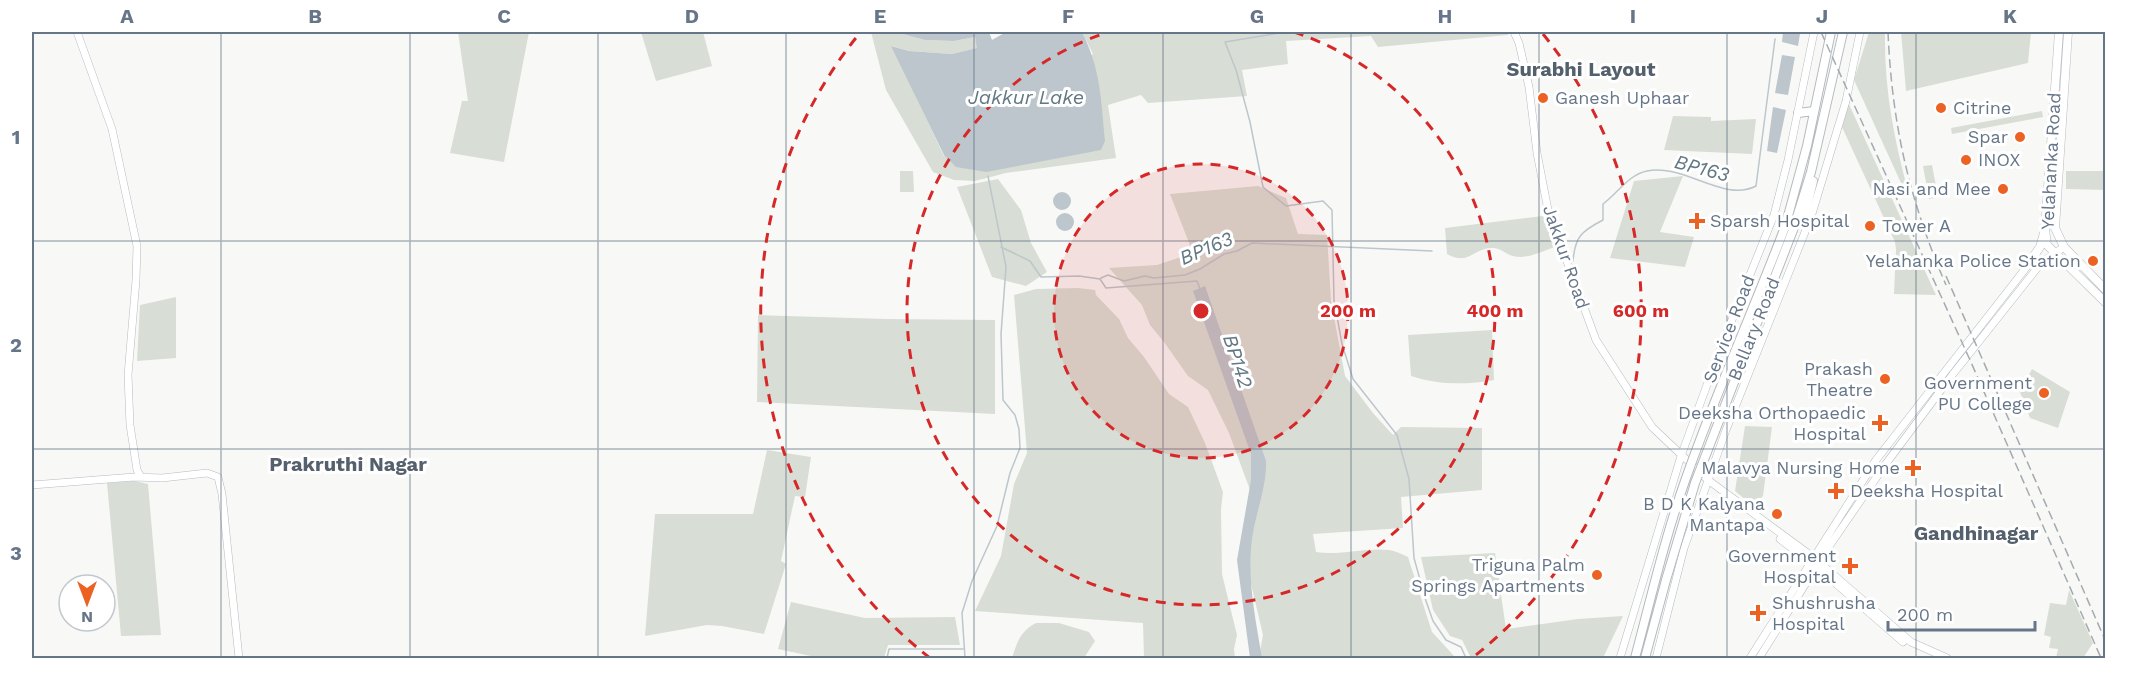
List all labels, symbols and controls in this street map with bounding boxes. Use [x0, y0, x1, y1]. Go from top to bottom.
text: A [120, 4, 134, 28]
text: B [308, 4, 322, 28]
text: C [497, 4, 511, 28]
text: D [685, 4, 699, 28]
text: E [874, 4, 886, 28]
text: F [1062, 4, 1074, 28]
text: G [1250, 4, 1264, 28]
text: H [1438, 4, 1452, 28]
text: I [1630, 4, 1636, 28]
text: J [1816, 4, 1828, 28]
text: K [2003, 4, 2017, 28]
district label: Surabhi Layout [1507, 57, 1656, 81]
water label: Jakkur Lake [968, 85, 1084, 109]
place label: Ganesh Uphaar [1555, 87, 1689, 108]
marker: Ganesh Uphaar [1536, 91, 1550, 105]
street label: Yelahanka Road [2036, 92, 2065, 230]
place label: Citrine [1953, 97, 2011, 118]
marker: Citrine [1934, 101, 1948, 115]
text: 1 [12, 125, 20, 149]
place label: Spar [1968, 126, 2008, 147]
marker: Spar [2013, 130, 2027, 144]
water label: BP163 [1672, 149, 1732, 187]
place label: INOX [1978, 149, 2021, 170]
marker: INOX [1959, 153, 1973, 167]
place label: Nasi and Mee [1873, 178, 1991, 199]
marker: Nasi and Mee [1996, 182, 2010, 196]
street label: Jakkur Road [1539, 202, 1594, 312]
place label: Sparsh Hospital [1710, 210, 1850, 231]
marker: Sparsh Hospital [1688, 212, 1706, 230]
place label: Tower A [1882, 215, 1951, 236]
marker: Tower A [1863, 219, 1877, 233]
water label: BP163 [1176, 226, 1236, 270]
place label: Yelahanka Police Station [1866, 250, 2081, 271]
marker: Yelahanka Police Station [2086, 254, 2100, 268]
street label: Service Road [1698, 272, 1759, 386]
street label: Bellary Road [1723, 274, 1784, 384]
text: 200 m [1320, 300, 1376, 321]
text: 400 m [1467, 300, 1523, 321]
text: 600 m [1613, 300, 1669, 321]
centre of rings [1191, 301, 1211, 321]
water label: BP142 [1218, 331, 1258, 391]
text: 2 [10, 333, 22, 357]
place label: Prakash Theatre [1804, 358, 1873, 400]
marker: Prakash Theatre [1878, 372, 1892, 386]
place label: Government PU College [1924, 372, 2032, 414]
marker: Government PU College [2037, 386, 2051, 400]
place label: Deeksha Orthopaedic Hospital [1678, 402, 1866, 444]
marker: Deeksha Orthopaedic Hospital [1871, 414, 1889, 432]
district label: Prakruthi Nagar [269, 452, 427, 476]
place label: Malavya Nursing Home [1701, 457, 1900, 478]
marker: Malavya Nursing Home [1904, 459, 1922, 477]
place label: Deeksha Hospital [1850, 480, 2003, 501]
marker: Deeksha Hospital [1827, 482, 1845, 500]
place label: B D K Kalyana Mantapa [1643, 493, 1765, 535]
marker: B D K Kalyana Mantapa [1770, 507, 1784, 521]
district label: Gandhinagar [1914, 521, 2039, 545]
text: 3 [10, 541, 22, 565]
place label: Government Hospital [1728, 545, 1836, 587]
place label: Triguna Palm Springs Apartments [1411, 554, 1585, 596]
marker: Government Hospital [1841, 557, 1859, 575]
marker: Triguna Palm Springs Apartments [1590, 568, 1604, 582]
north arrow [57, 573, 117, 633]
place label: Shushrusha Hospital [1772, 592, 1876, 634]
scale bar [1888, 594, 2035, 632]
marker: Shushrusha Hospital [1749, 604, 1767, 622]
text: 200 m [1897, 604, 1953, 625]
text: N [81, 608, 93, 627]

